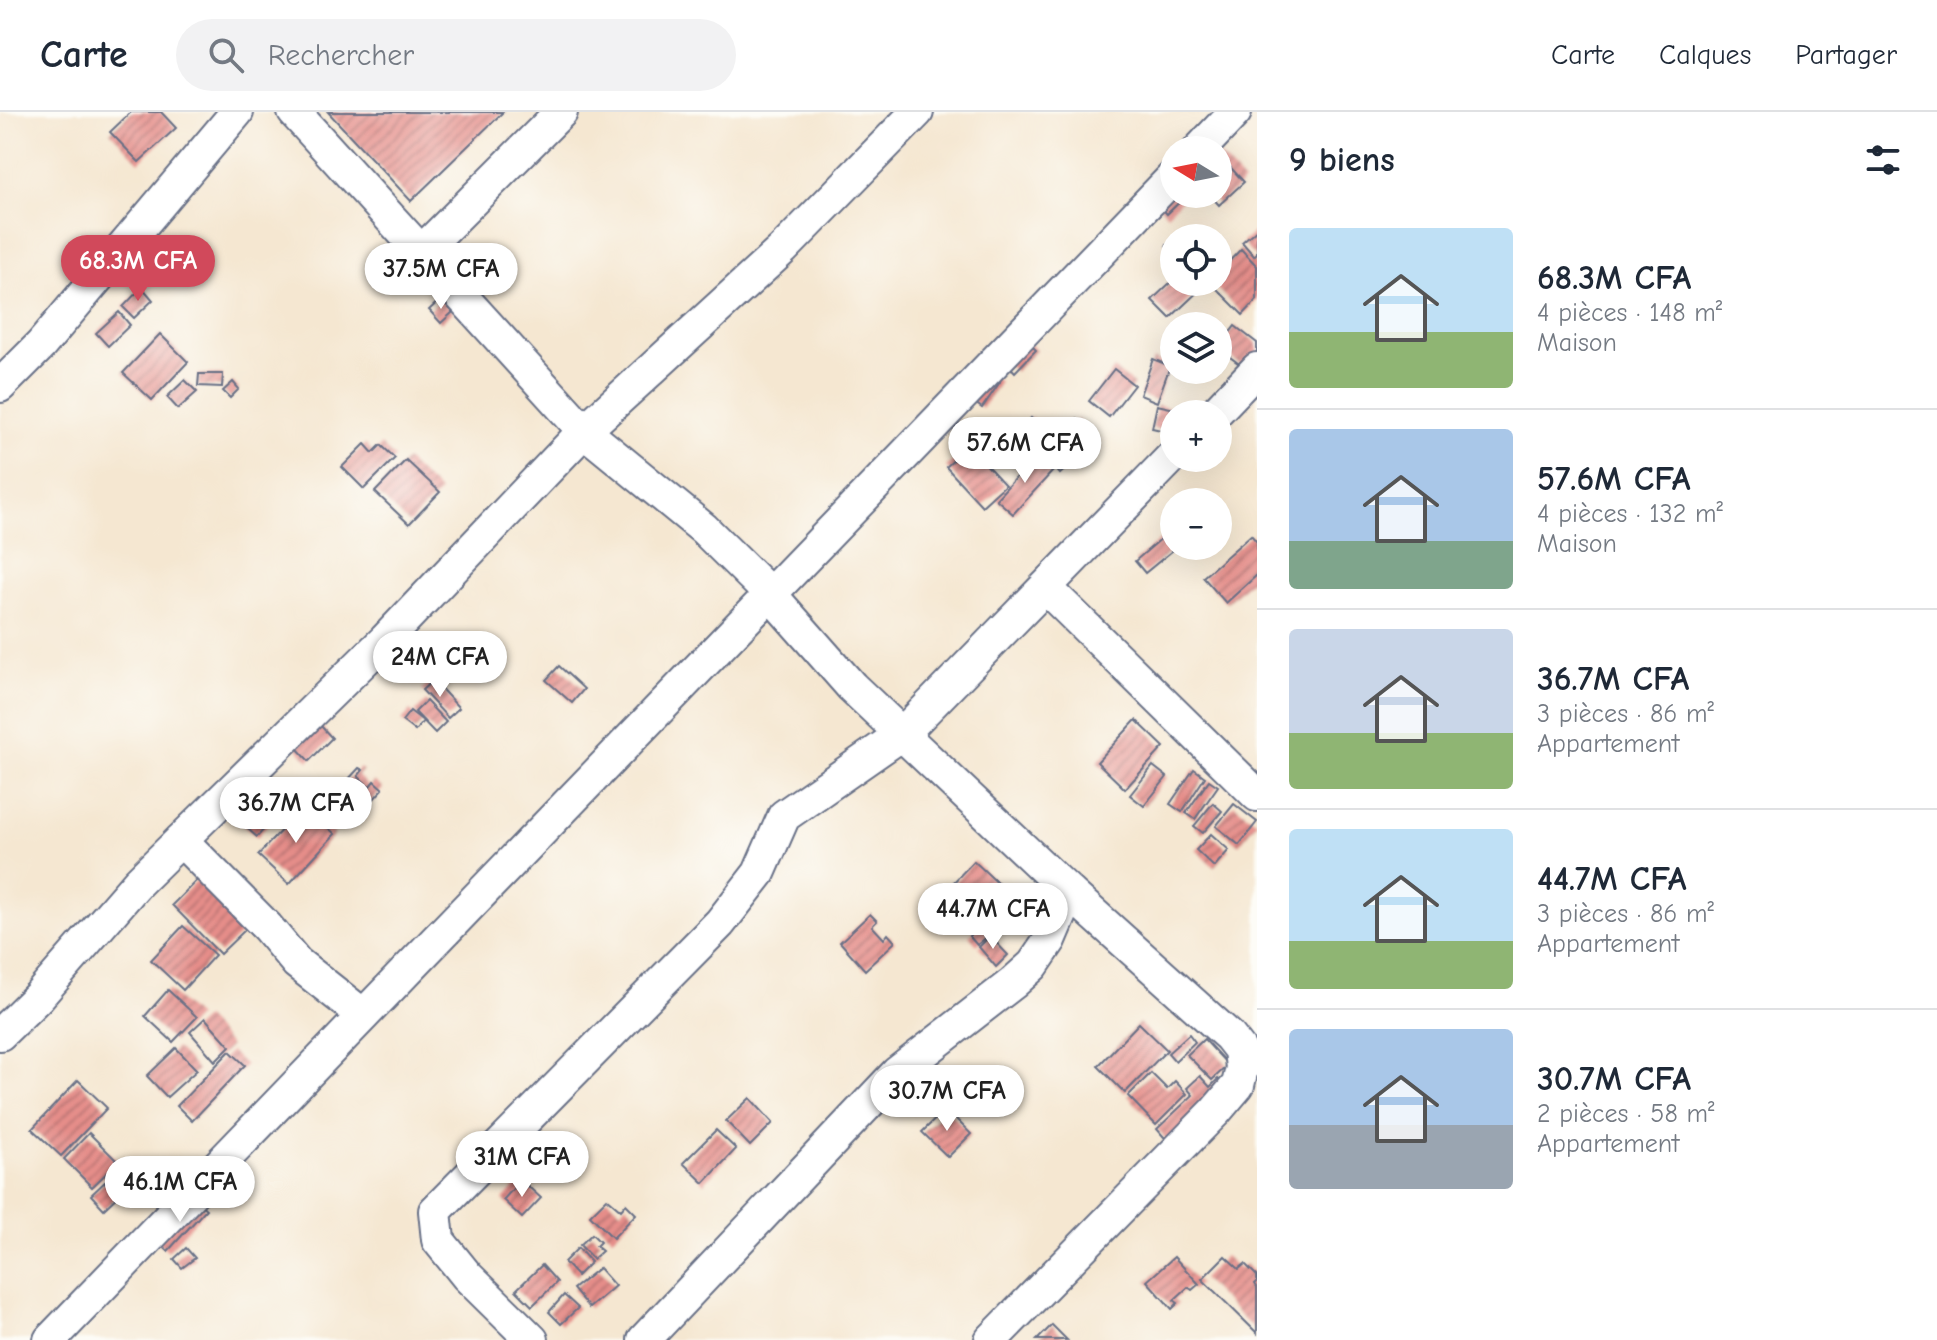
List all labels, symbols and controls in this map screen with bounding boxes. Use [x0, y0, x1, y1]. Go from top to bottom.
search box [176, 19, 736, 91]
text: Carte [40, 33, 128, 77]
icon: search [204, 33, 248, 77]
text: Rechercher [268, 38, 414, 73]
text: Carte [1551, 39, 1615, 71]
text: Calques [1659, 39, 1751, 71]
text: Partager [1795, 39, 1897, 71]
north arrow [1160, 136, 1232, 208]
map controls [1160, 136, 1232, 560]
icon: filters [1861, 138, 1905, 182]
text: 9 biens [1289, 140, 1395, 180]
button: locate [1160, 224, 1232, 296]
pin: 68.3M CFA [46, 235, 230, 303]
pin: 37.5M CFA [349, 243, 533, 311]
text: 68.3M CFA [79, 246, 197, 276]
text: 37.5M CFA [383, 254, 499, 284]
text: 68.3M CFA [1537, 258, 1691, 298]
icon: home [1353, 260, 1449, 356]
text: 4 pièces · 148 m² [1537, 298, 1722, 328]
button: layers [1160, 312, 1232, 384]
text: Maison [1537, 328, 1617, 358]
button: + [1160, 400, 1232, 472]
pin: 57.6M CFA [933, 417, 1117, 485]
text: 57.6M CFA [966, 428, 1084, 458]
text: 57.6M CFA [1537, 459, 1691, 499]
icon: home [1353, 461, 1449, 557]
button: − [1160, 488, 1232, 560]
text: 4 pièces · 132 m² [1537, 499, 1723, 529]
text: Maison [1537, 529, 1617, 559]
pin: 24M CFA [366, 631, 514, 699]
text: 24M CFA [391, 642, 489, 672]
text: 36.7M CFA [1537, 659, 1689, 699]
icon: home [1353, 661, 1449, 757]
text: 3 pièces · 86 m² [1537, 699, 1714, 729]
text: Appartement [1537, 729, 1680, 759]
pin: 36.7M CFA [204, 777, 388, 845]
text: 36.7M CFA [238, 788, 354, 818]
text: 44.7M CFA [1537, 859, 1687, 899]
icon: home [1353, 861, 1449, 957]
pin: 44.7M CFA [901, 883, 1085, 951]
text: 44.7M CFA [936, 894, 1050, 924]
text: 3 pièces · 86 m² [1537, 899, 1714, 929]
text: Appartement [1537, 929, 1680, 959]
text: 30.7M CFA [1537, 1059, 1691, 1099]
icon: home [1353, 1061, 1449, 1157]
pin: 30.7M CFA [855, 1065, 1039, 1133]
text: 30.7M CFA [888, 1076, 1006, 1106]
text: 2 pièces · 58 m² [1537, 1099, 1714, 1129]
text: Appartement [1537, 1129, 1680, 1159]
pin: 31M CFA [448, 1131, 596, 1199]
text: 31M CFA [474, 1142, 570, 1172]
pin: 46.1M CFA [88, 1156, 272, 1224]
text: 46.1M CFA [123, 1167, 237, 1197]

